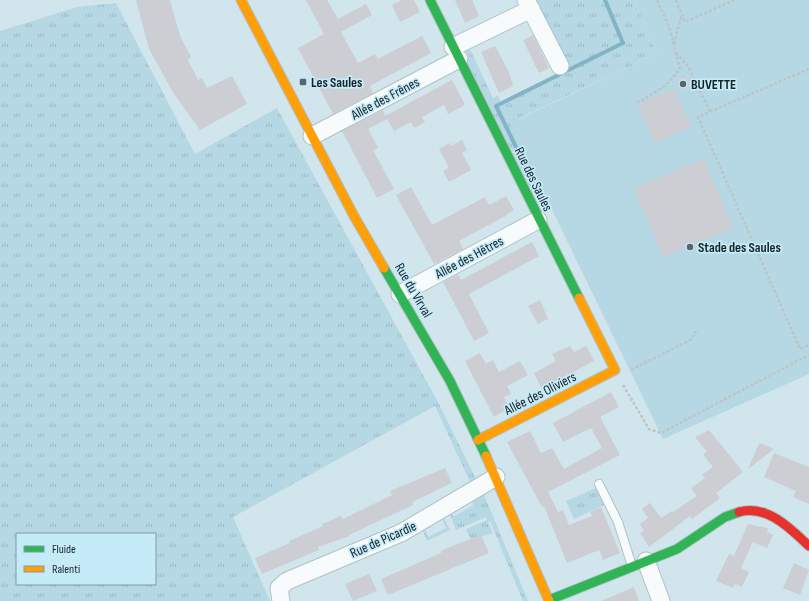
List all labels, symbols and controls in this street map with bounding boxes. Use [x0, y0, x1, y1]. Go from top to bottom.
street label: Allée des Frênes [347, 73, 422, 124]
place label: Les Saules [311, 74, 362, 91]
place label: BUVETTE [691, 76, 736, 93]
marker: Les Saules [298, 77, 308, 87]
marker: BUVETTE [678, 79, 688, 89]
street label: Rue des Saules [511, 144, 556, 214]
street label: Allée des Hêtres [431, 232, 506, 283]
place label: Stade des Saules [698, 239, 781, 256]
marker: Stade des Saules [685, 242, 695, 252]
street label: Rue du Virval [391, 260, 436, 321]
street label: Allée des Oliviers [501, 368, 579, 419]
street label: Rue de Picardie [347, 517, 419, 562]
legend [16, 533, 156, 585]
text: Fluide [52, 542, 76, 557]
text: Ralenti [52, 562, 80, 577]

